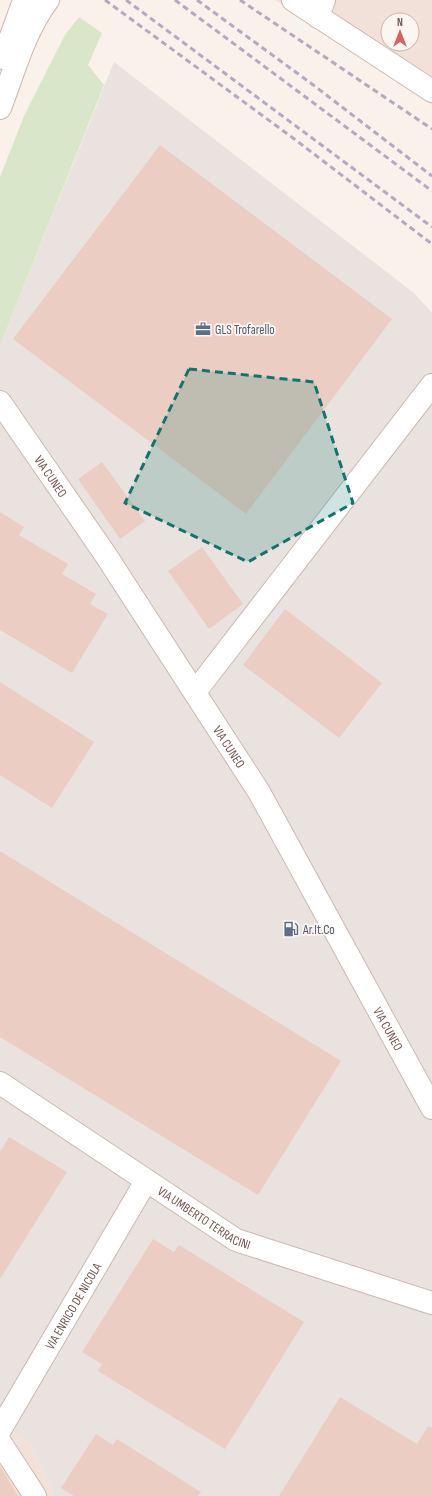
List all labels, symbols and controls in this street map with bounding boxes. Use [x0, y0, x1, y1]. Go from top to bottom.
north arrow [380, 12, 420, 52]
text: N [397, 16, 403, 29]
office icon: GLS Trofarello [194, 320, 212, 338]
place label: GLS Trofarello [215, 322, 275, 338]
street label: VIA CUNEO [30, 453, 70, 501]
street label: VIA CUNEO [209, 723, 248, 771]
fuel station icon: Ar.It.Co [282, 920, 300, 938]
place label: Ar.It.Co [302, 922, 335, 938]
street label: VIA CUNEO [369, 1005, 406, 1054]
street label: VIA UMBERTO TERRACINI [154, 1183, 253, 1253]
street label: VIA ENRICO DE NICOLA [42, 1260, 106, 1353]

